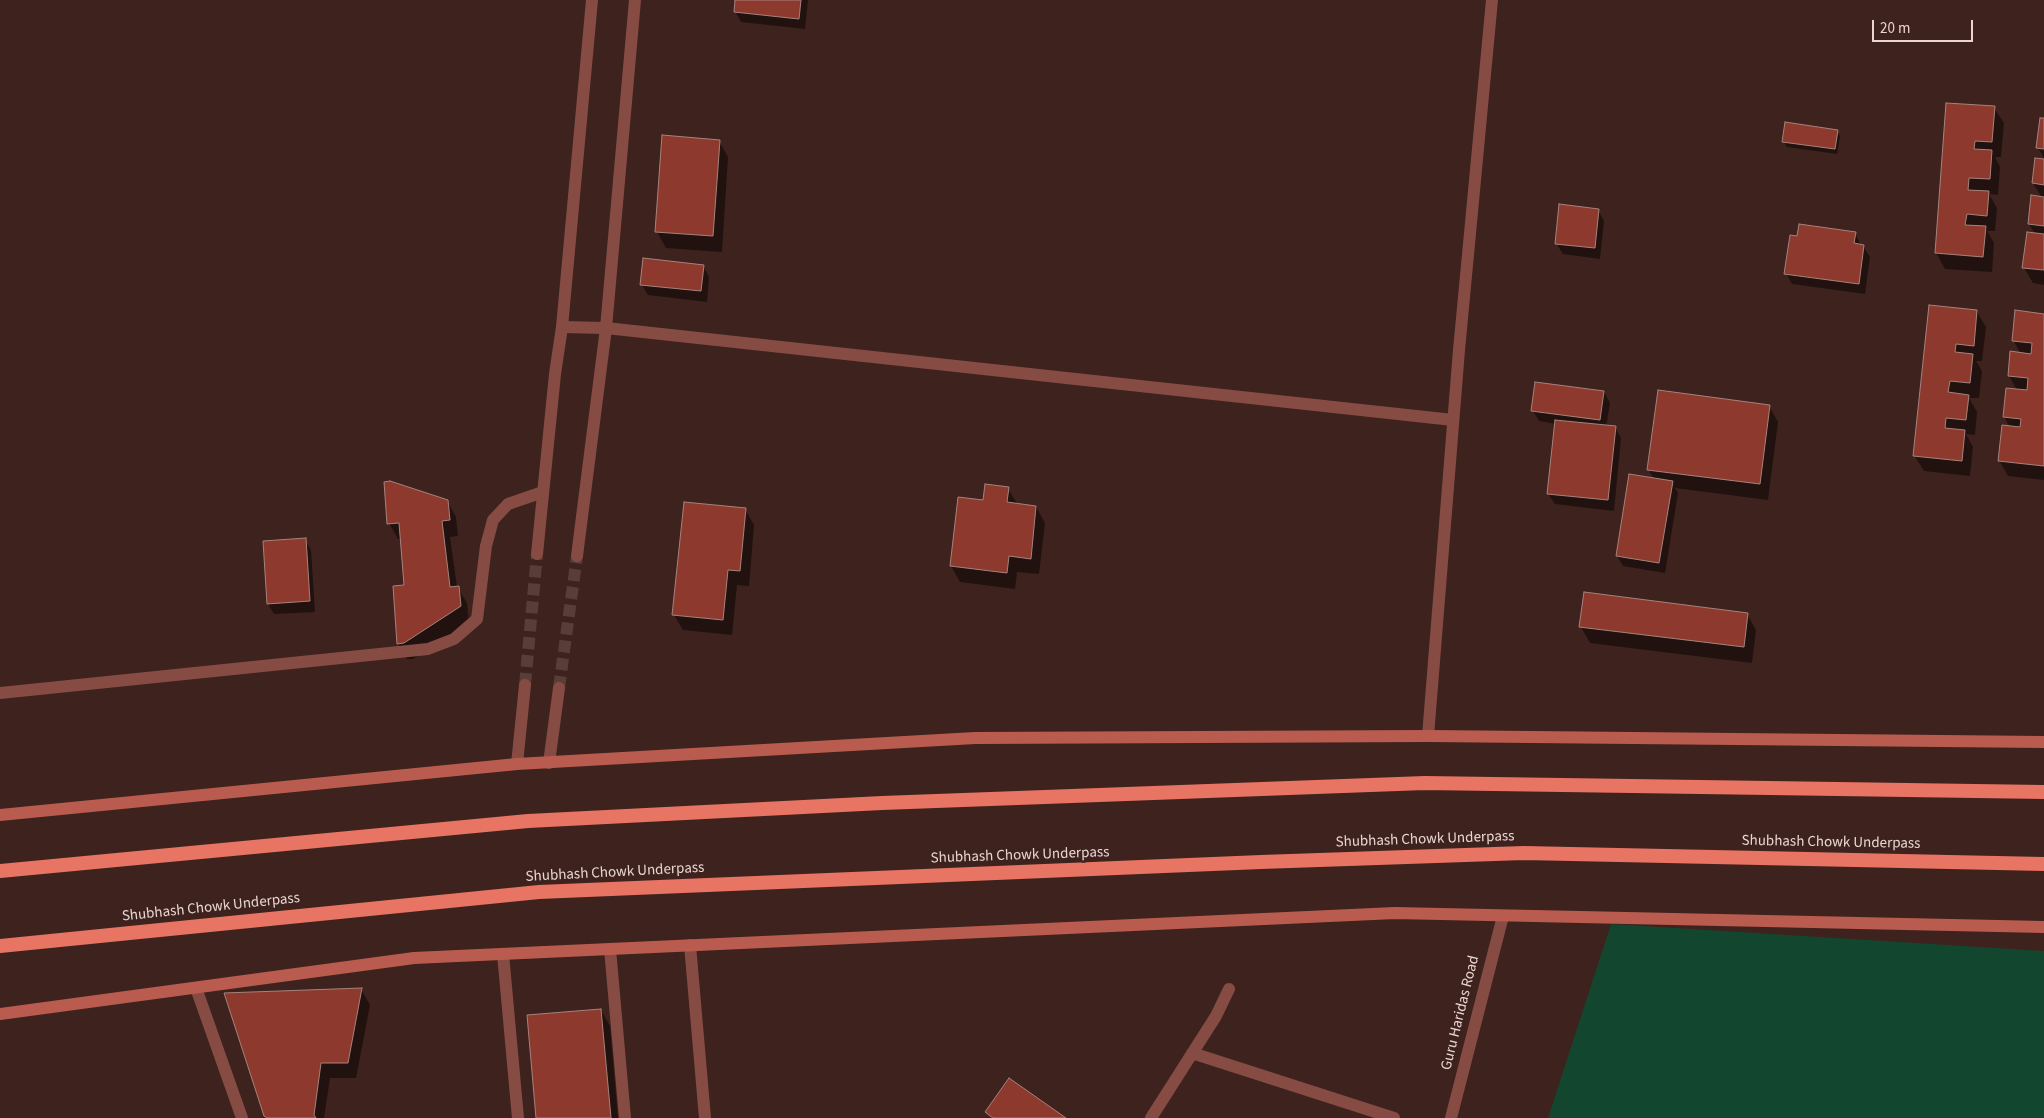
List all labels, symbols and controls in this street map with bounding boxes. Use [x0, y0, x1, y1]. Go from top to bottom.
scale bar [1874, 10, 1975, 42]
text: 20 m [1880, 18, 1910, 39]
street label: Shubhash Chowk Underpass [1335, 828, 1515, 852]
street label: Shubhash Chowk Underpass [1741, 832, 1921, 854]
street label: Shubhash Chowk Underpass [930, 844, 1110, 868]
street label: Shubhash Chowk Underpass [525, 859, 705, 887]
street label: Shubhash Chowk Underpass [121, 890, 301, 926]
street label: Guru Haridas Road [1438, 954, 1484, 1072]

